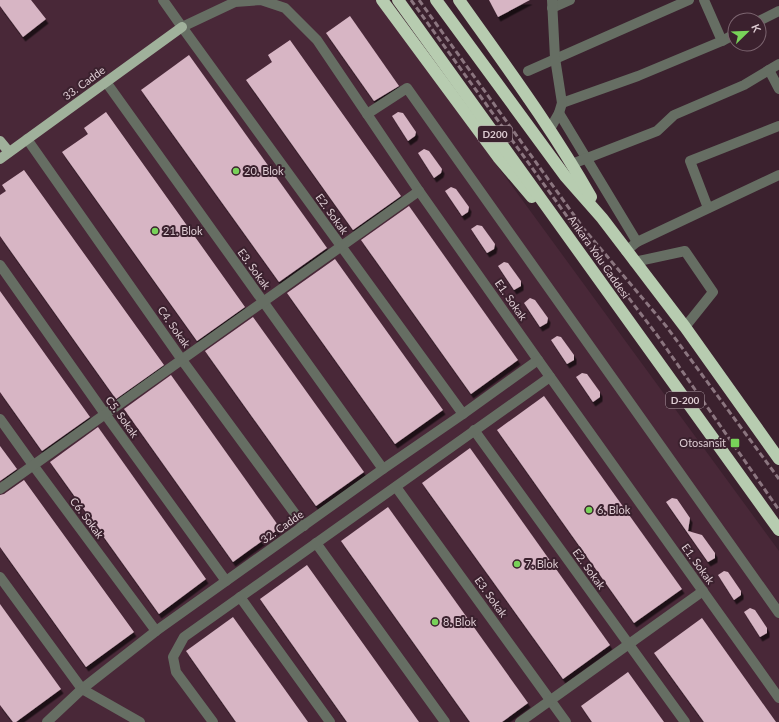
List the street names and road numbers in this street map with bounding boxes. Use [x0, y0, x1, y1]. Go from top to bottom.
street label: 33. Cadde [60, 63, 108, 102]
road number: D200 [478, 126, 512, 142]
street label: E2. Sokak [313, 191, 352, 237]
street label: Ankara Yolu Caddesi [566, 213, 633, 301]
street label: E3. Sokak [235, 246, 274, 292]
street label: E1. Sokak [493, 277, 530, 323]
street label: C4. Sokak [155, 303, 194, 350]
road number: D-200 [666, 392, 704, 408]
street label: C5. Sokak [103, 393, 142, 440]
street label: C6. Sokak [68, 495, 107, 541]
street label: 32. Cadde [258, 507, 306, 546]
street label: E1. Sokak [679, 541, 718, 587]
street label: E2. Sokak [570, 546, 609, 592]
street label: E3. Sokak [472, 574, 511, 620]

